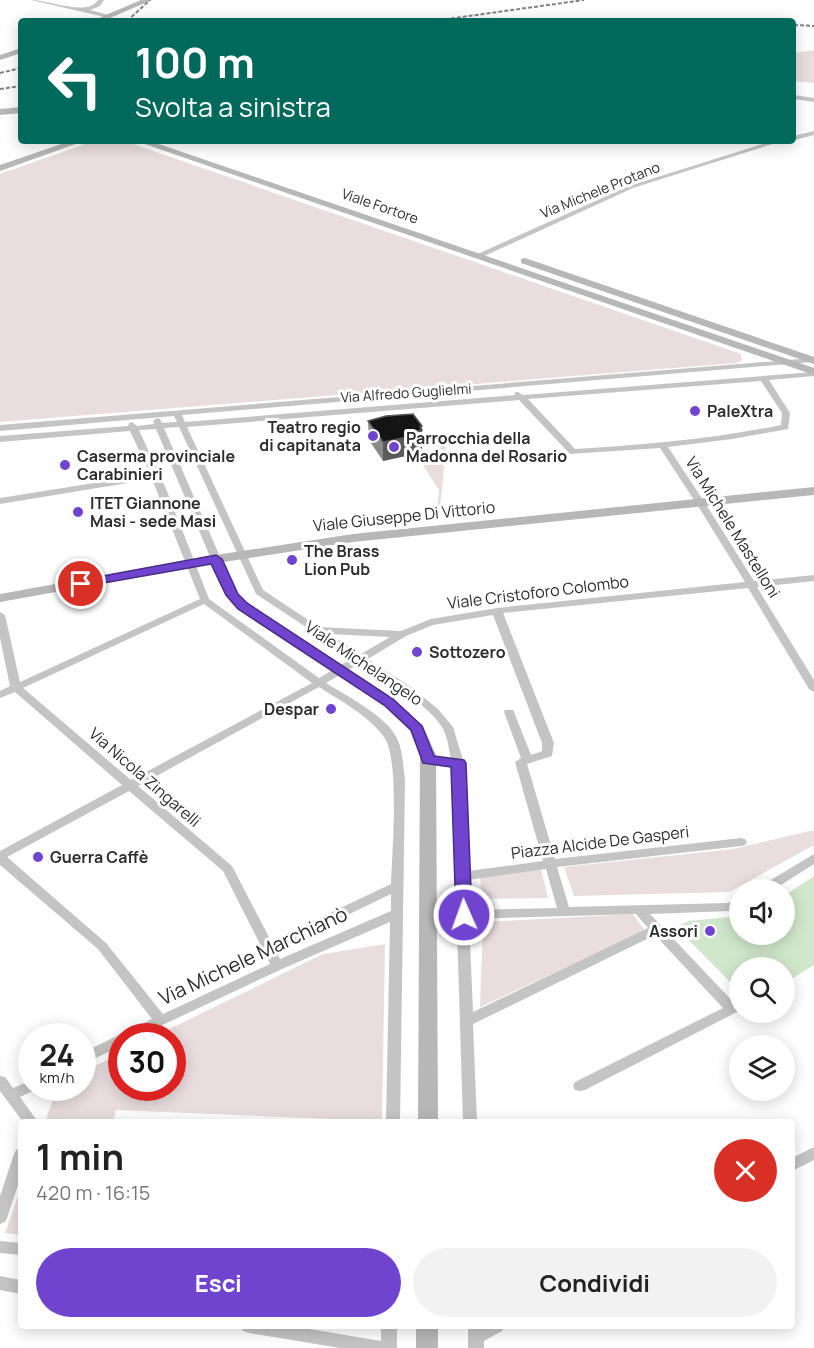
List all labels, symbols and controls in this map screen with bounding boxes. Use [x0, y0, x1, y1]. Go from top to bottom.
text: 100 m [135, 33, 255, 91]
icon: left [36, 42, 114, 120]
text: Svolta a sinistra [135, 88, 331, 125]
street label: Via Michele Protano [537, 157, 662, 222]
street label: Viale Fortore [339, 183, 421, 228]
street label: Via Alfredo Guglielmi [340, 378, 472, 407]
place label: PaleXtra [707, 400, 773, 422]
marker: PaleXtra [688, 404, 702, 418]
place label: Teatro regio di capitanata [259, 416, 361, 456]
place label: Parrocchia della Madonna del Rosario [406, 427, 567, 467]
marker: Teatro regio di capitanata [366, 429, 380, 443]
marker: Parrocchia della Madonna del Rosario [387, 440, 401, 454]
place label: Caserma provinciale Carabinieri [77, 445, 236, 485]
street label: Via Michele Mastelloni [681, 452, 785, 602]
marker: Caserma provinciale Carabinieri [58, 458, 72, 472]
place label: ITET Giannone Masi - sede Masi [90, 492, 216, 532]
street label: Viale Giuseppe Di Vittorio [312, 496, 496, 536]
marker: ITET Giannone Masi - sede Masi [71, 505, 85, 519]
place label: The Brass Lion Pub [304, 540, 380, 580]
marker: The Brass Lion Pub [285, 553, 299, 567]
pin [55, 558, 106, 609]
icon: arrive [64, 567, 97, 600]
street label: Viale Cristoforo Colombo [446, 570, 630, 614]
street label: Viale Michelangelo [301, 615, 427, 711]
place label: Sottozero [429, 641, 506, 663]
marker: Sottozero [410, 645, 424, 659]
place label: Despar [264, 698, 319, 720]
marker: Despar [324, 702, 338, 716]
street label: Via Nicola Zingarelli [84, 722, 206, 832]
street label: Piazza Alcide De Gasperi [510, 820, 690, 864]
place label: Guerra Caffè [50, 846, 149, 868]
marker: Guerra Caffè [31, 850, 45, 864]
map controls [729, 879, 795, 1101]
button: sound [729, 879, 795, 945]
position arrow [432, 883, 496, 947]
street label: Via Michele Marchianò [154, 900, 352, 1011]
place label: Assori [649, 920, 698, 942]
marker: Assori [703, 924, 717, 938]
button: search [729, 957, 795, 1023]
speed limit sign: 30 [108, 1023, 186, 1101]
text: 24 [39, 1034, 75, 1075]
button: layers [729, 1035, 795, 1101]
text: km/h [40, 1067, 74, 1088]
text: 1 min [36, 1132, 124, 1181]
button: close [714, 1139, 777, 1202]
text: 420 m · 16:15 [36, 1179, 150, 1206]
button: Esci [36, 1248, 401, 1317]
button: Condividi [413, 1248, 777, 1317]

